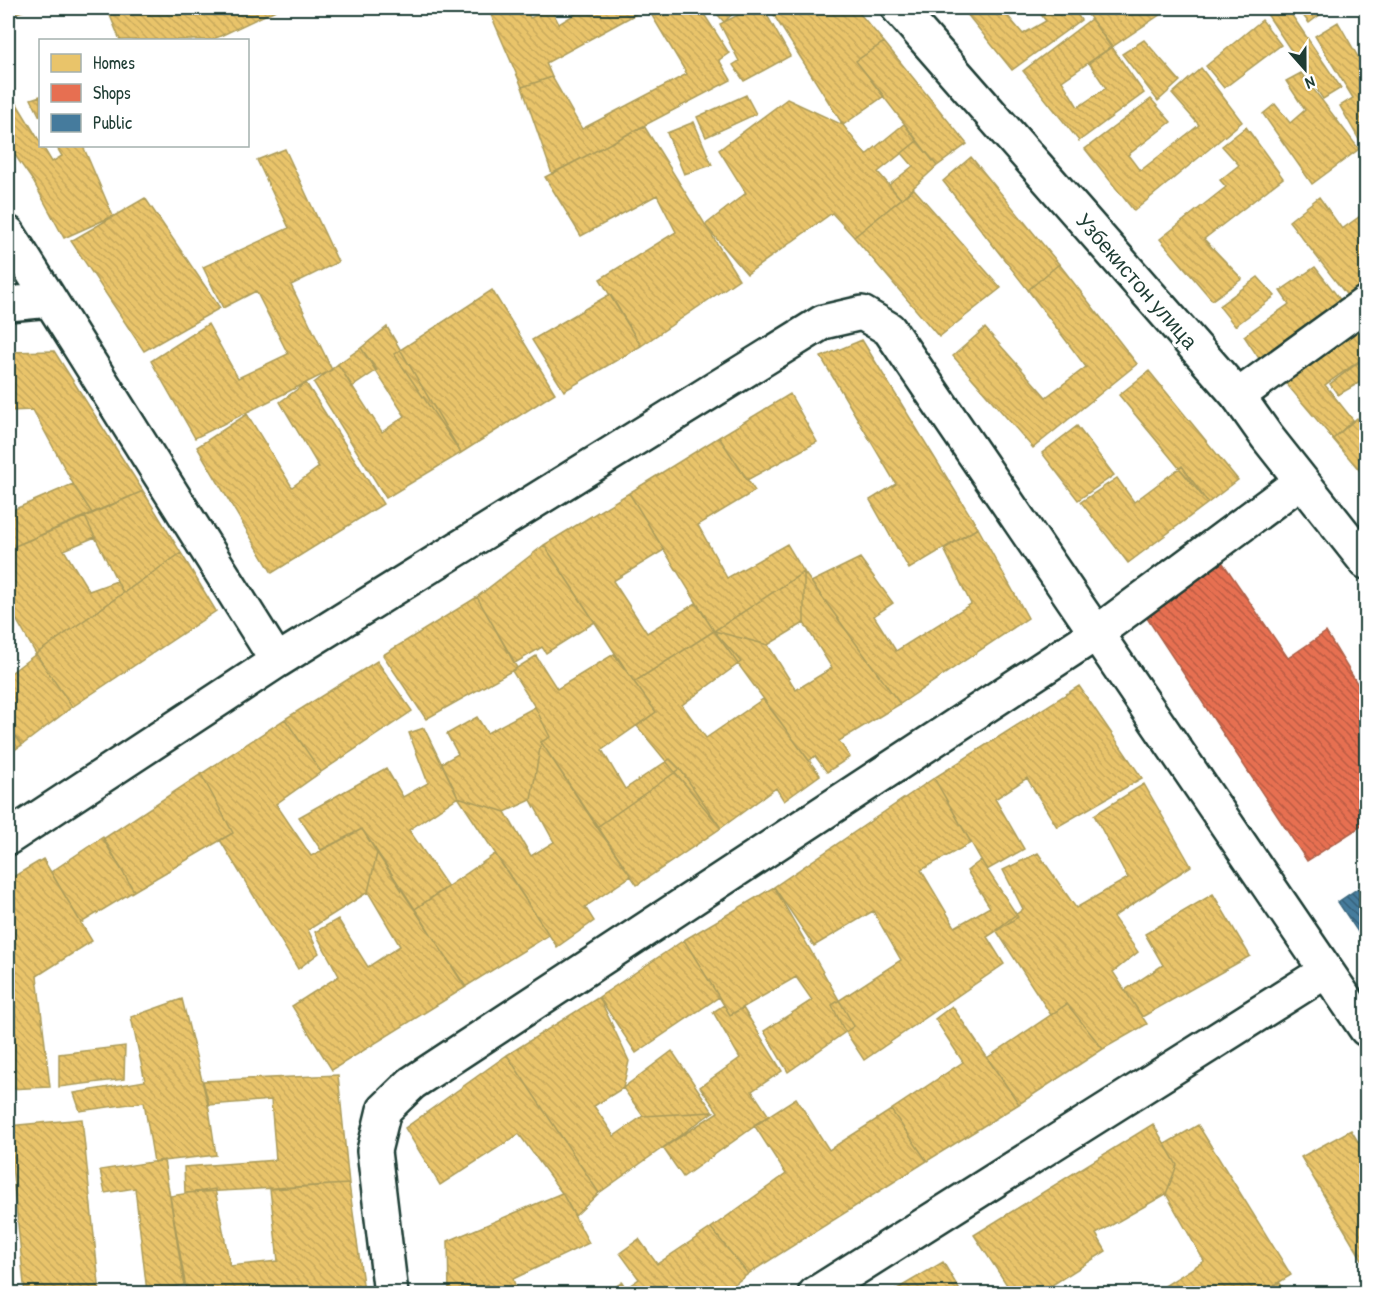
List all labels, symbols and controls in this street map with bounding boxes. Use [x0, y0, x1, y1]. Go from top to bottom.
legend [39, 39, 249, 147]
north arrow [1275, 39, 1335, 99]
text: Homes [93, 50, 135, 75]
text: N [1302, 71, 1318, 95]
text: Shops [93, 80, 131, 105]
text: Public [93, 110, 132, 135]
street label: Узбекистон улица [1070, 207, 1204, 356]

